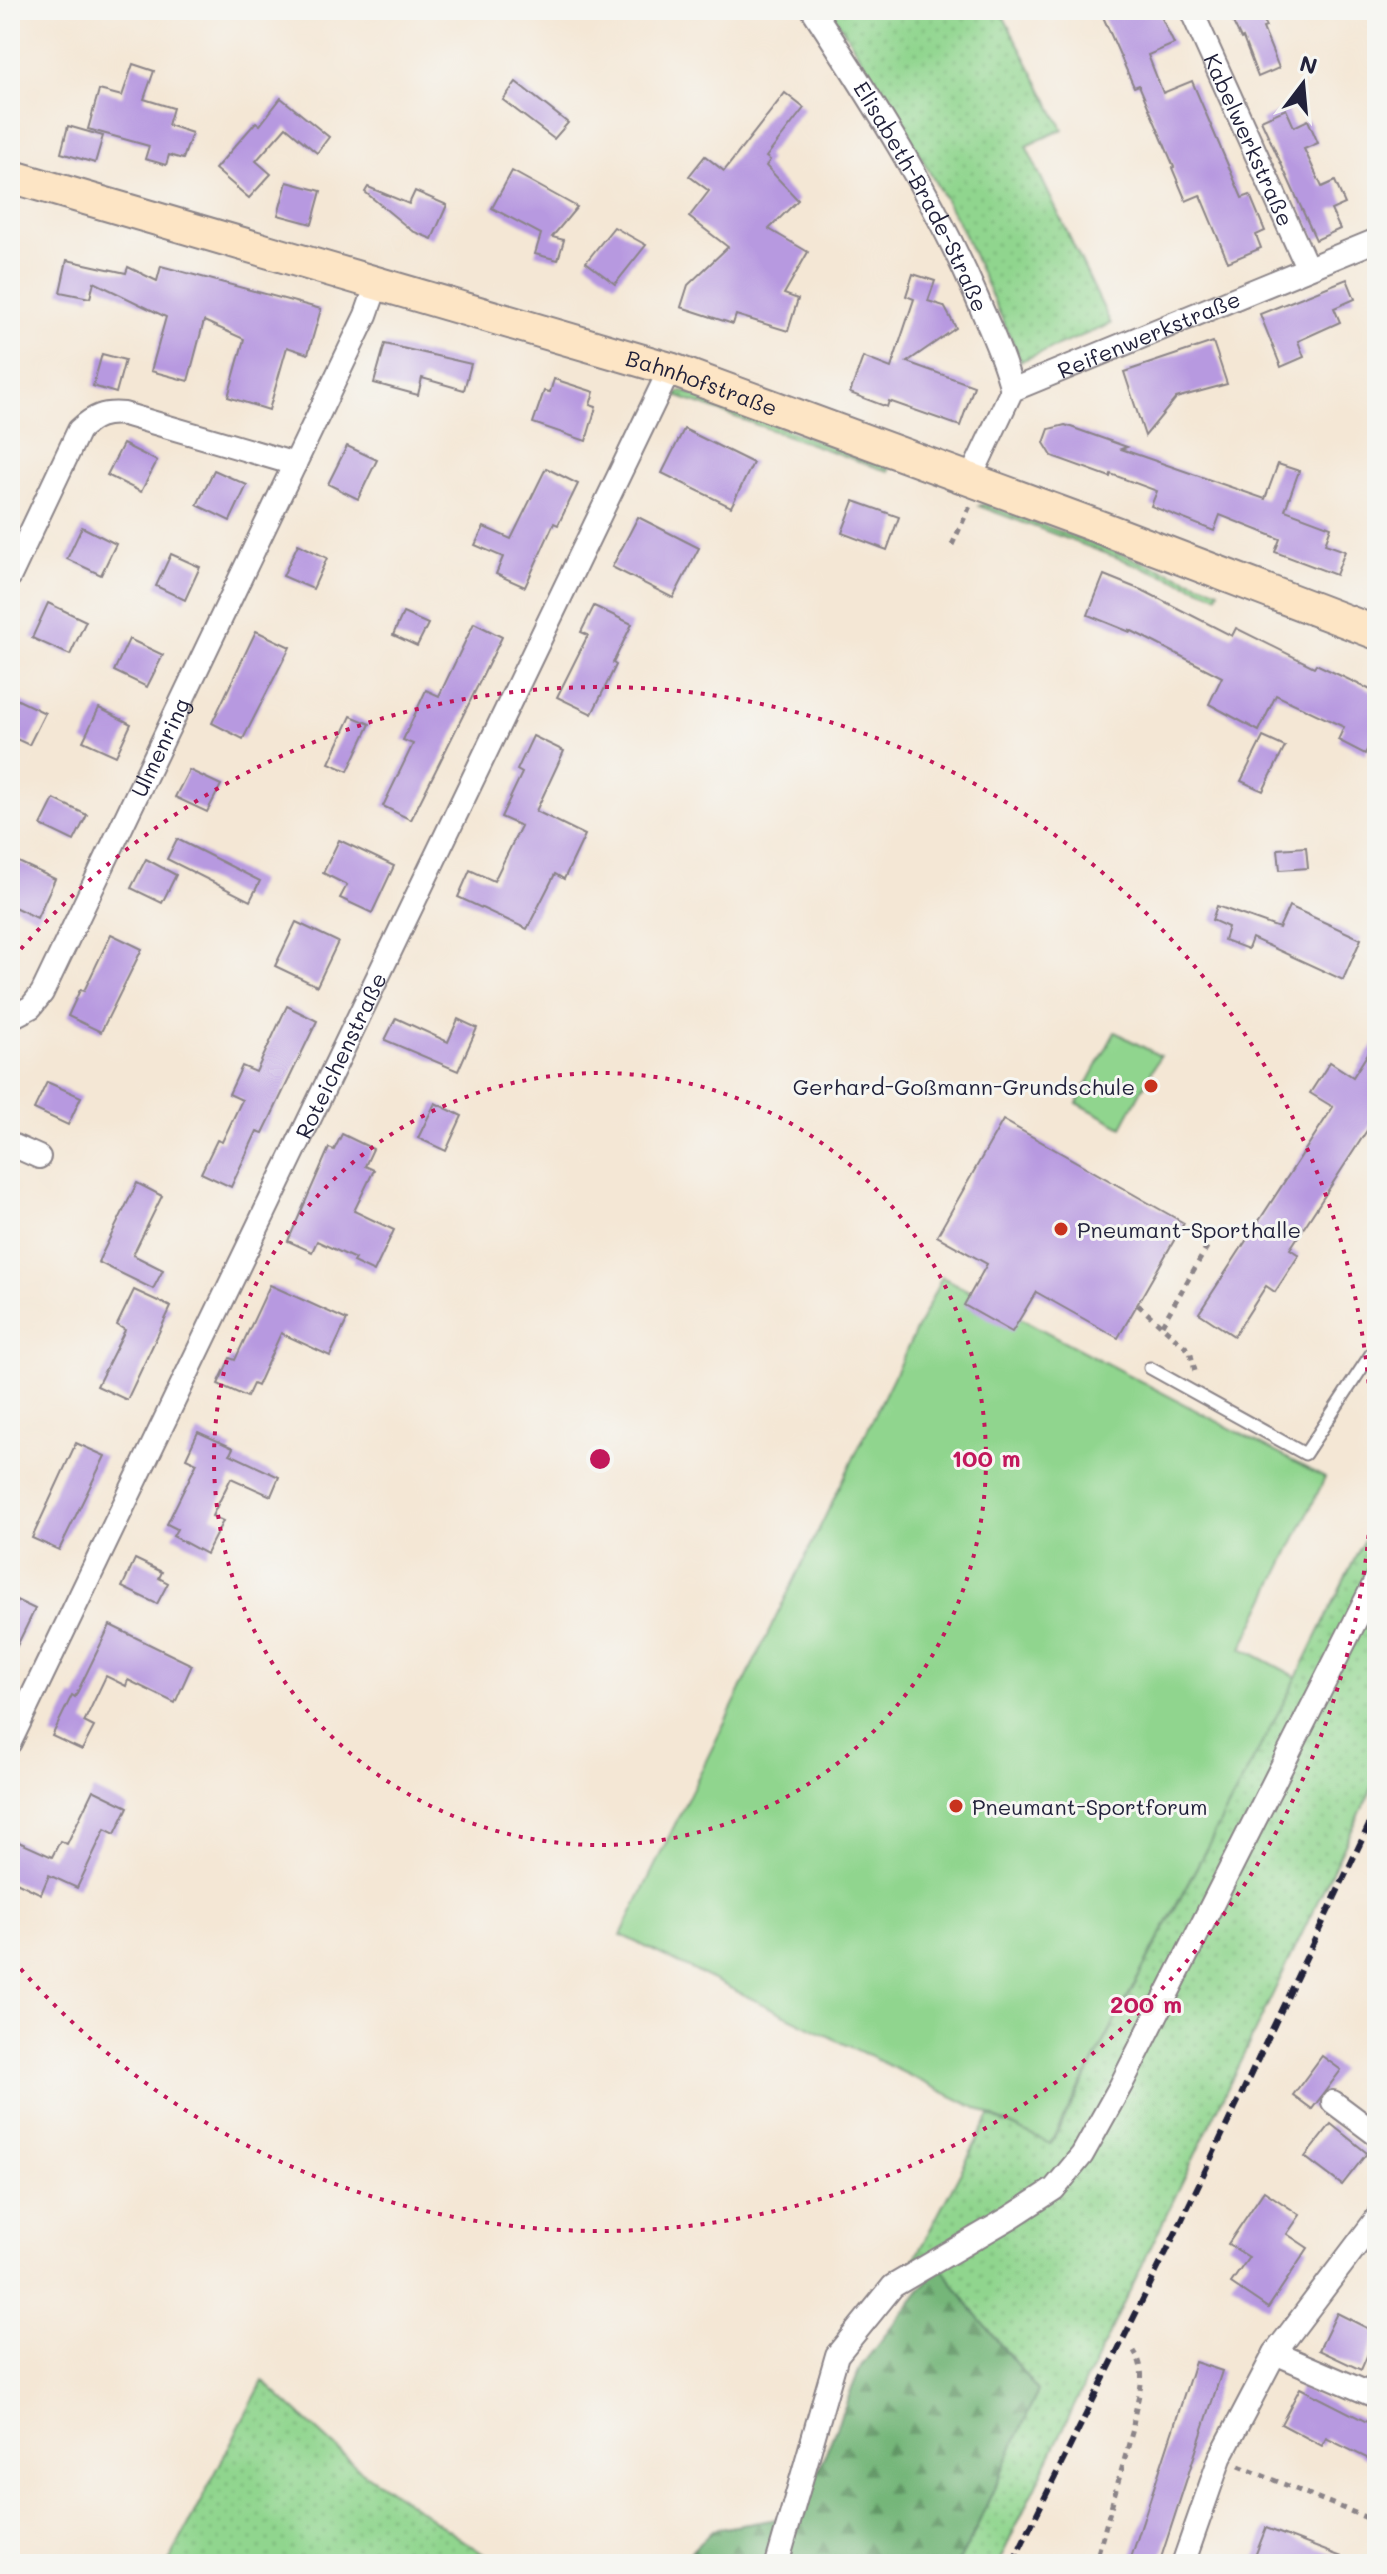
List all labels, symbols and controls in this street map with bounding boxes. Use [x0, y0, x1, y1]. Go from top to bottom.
north arrow [1263, 44, 1343, 124]
text: N [1297, 48, 1321, 81]
street label: Kabelwerkstraße [1198, 49, 1301, 230]
street label: Elisabeth-Brade-Straße [848, 75, 996, 316]
street label: Reifenwerkstraße [1053, 283, 1244, 384]
street label: Bahnhofstraße [623, 342, 782, 422]
street label: Ulmenring [123, 693, 195, 801]
street label: Roteichenstraße [288, 967, 392, 1143]
place label: Gerhard-Goßmann-Grundschule [793, 1072, 1135, 1101]
marker: Gerhard-Goßmann-Grundschule [1142, 1077, 1160, 1095]
place label: Pneumant-Sporthalle [1077, 1215, 1301, 1244]
marker: Pneumant-Sporthalle [1052, 1220, 1070, 1238]
text: 100 m [951, 1442, 1021, 1473]
centre of rings [586, 1445, 614, 1473]
place label: Pneumant-Sportforum [972, 1792, 1208, 1821]
marker: Pneumant-Sportforum [947, 1797, 965, 1815]
text: 200 m [1110, 1988, 1182, 2019]

